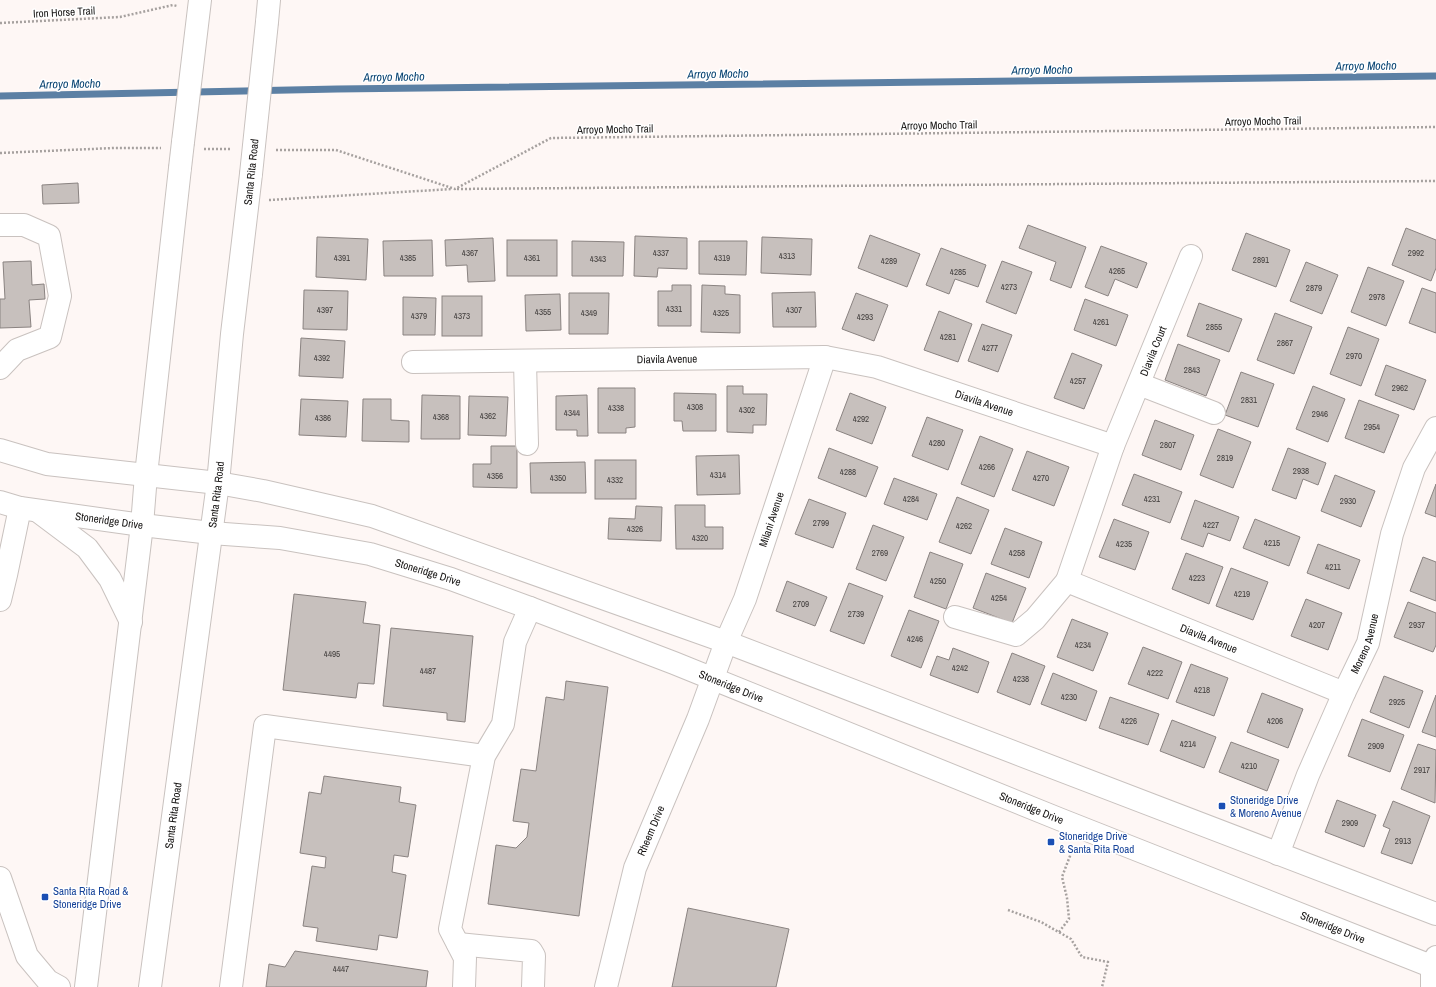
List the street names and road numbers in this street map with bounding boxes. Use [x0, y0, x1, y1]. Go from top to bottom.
street label: Iron Horse Trail [33, 3, 95, 21]
street label: Arroyo Mocho Trail [1224, 113, 1301, 129]
street label: Arroyo Mocho Trail [900, 117, 977, 133]
street label: Arroyo Mocho Trail [576, 121, 653, 137]
street label: Santa Rita Road [241, 138, 261, 206]
street label: Diavila Court [1137, 324, 1170, 378]
street label: Diavila Avenue [637, 352, 697, 366]
street label: Diavila Avenue [953, 387, 1015, 419]
street label: Santa Rita Road [205, 461, 227, 529]
street label: Milani Avenue [756, 490, 787, 549]
street label: Stoneridge Drive [74, 509, 144, 532]
street label: Stoneridge Drive [393, 555, 463, 589]
street label: Moreno Avenue [1347, 612, 1381, 676]
street label: Diavila Avenue [1178, 620, 1240, 656]
street label: Stoneridge Drive [697, 667, 766, 706]
street label: Santa Rita Road [162, 781, 185, 850]
street label: Stoneridge Drive [997, 789, 1066, 827]
street label: Rheem Drive [634, 803, 668, 858]
street label: Stoneridge Drive [1298, 908, 1367, 946]

